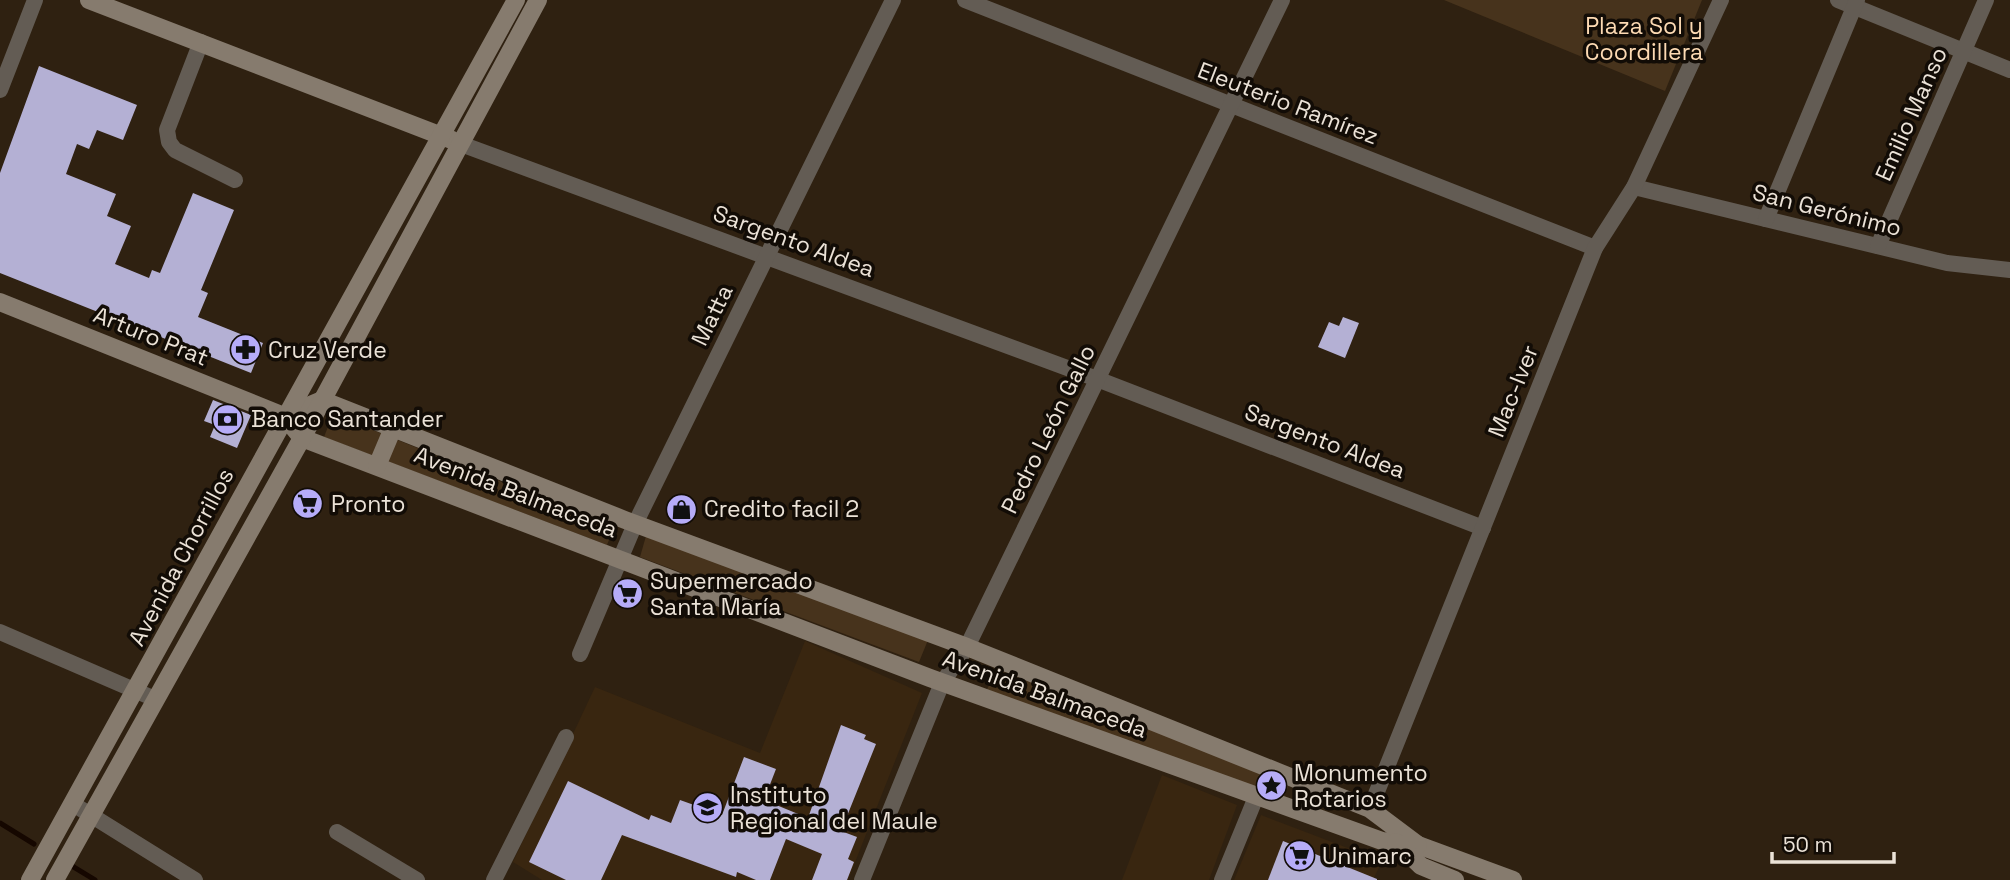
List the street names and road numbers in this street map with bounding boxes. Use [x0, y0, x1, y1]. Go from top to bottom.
street label: Emilio Manso [1868, 42, 1954, 186]
street label: Eleuterio Ramírez [1193, 55, 1383, 151]
street label: San Gerónimo [1749, 177, 1905, 243]
street label: Sargento Aldea [709, 198, 879, 284]
street label: Matta [684, 280, 740, 350]
street label: Arturo Prat [89, 299, 213, 373]
street label: Pedro León Gallo [994, 340, 1102, 518]
street label: Mac-Iver [1481, 340, 1545, 442]
street label: Sargento Aldea [1240, 397, 1410, 485]
street label: Avenida Balmaceda [410, 439, 622, 545]
street label: Avenida Chorrillos [122, 463, 240, 651]
street label: Avenida Balmaceda [939, 643, 1151, 745]

